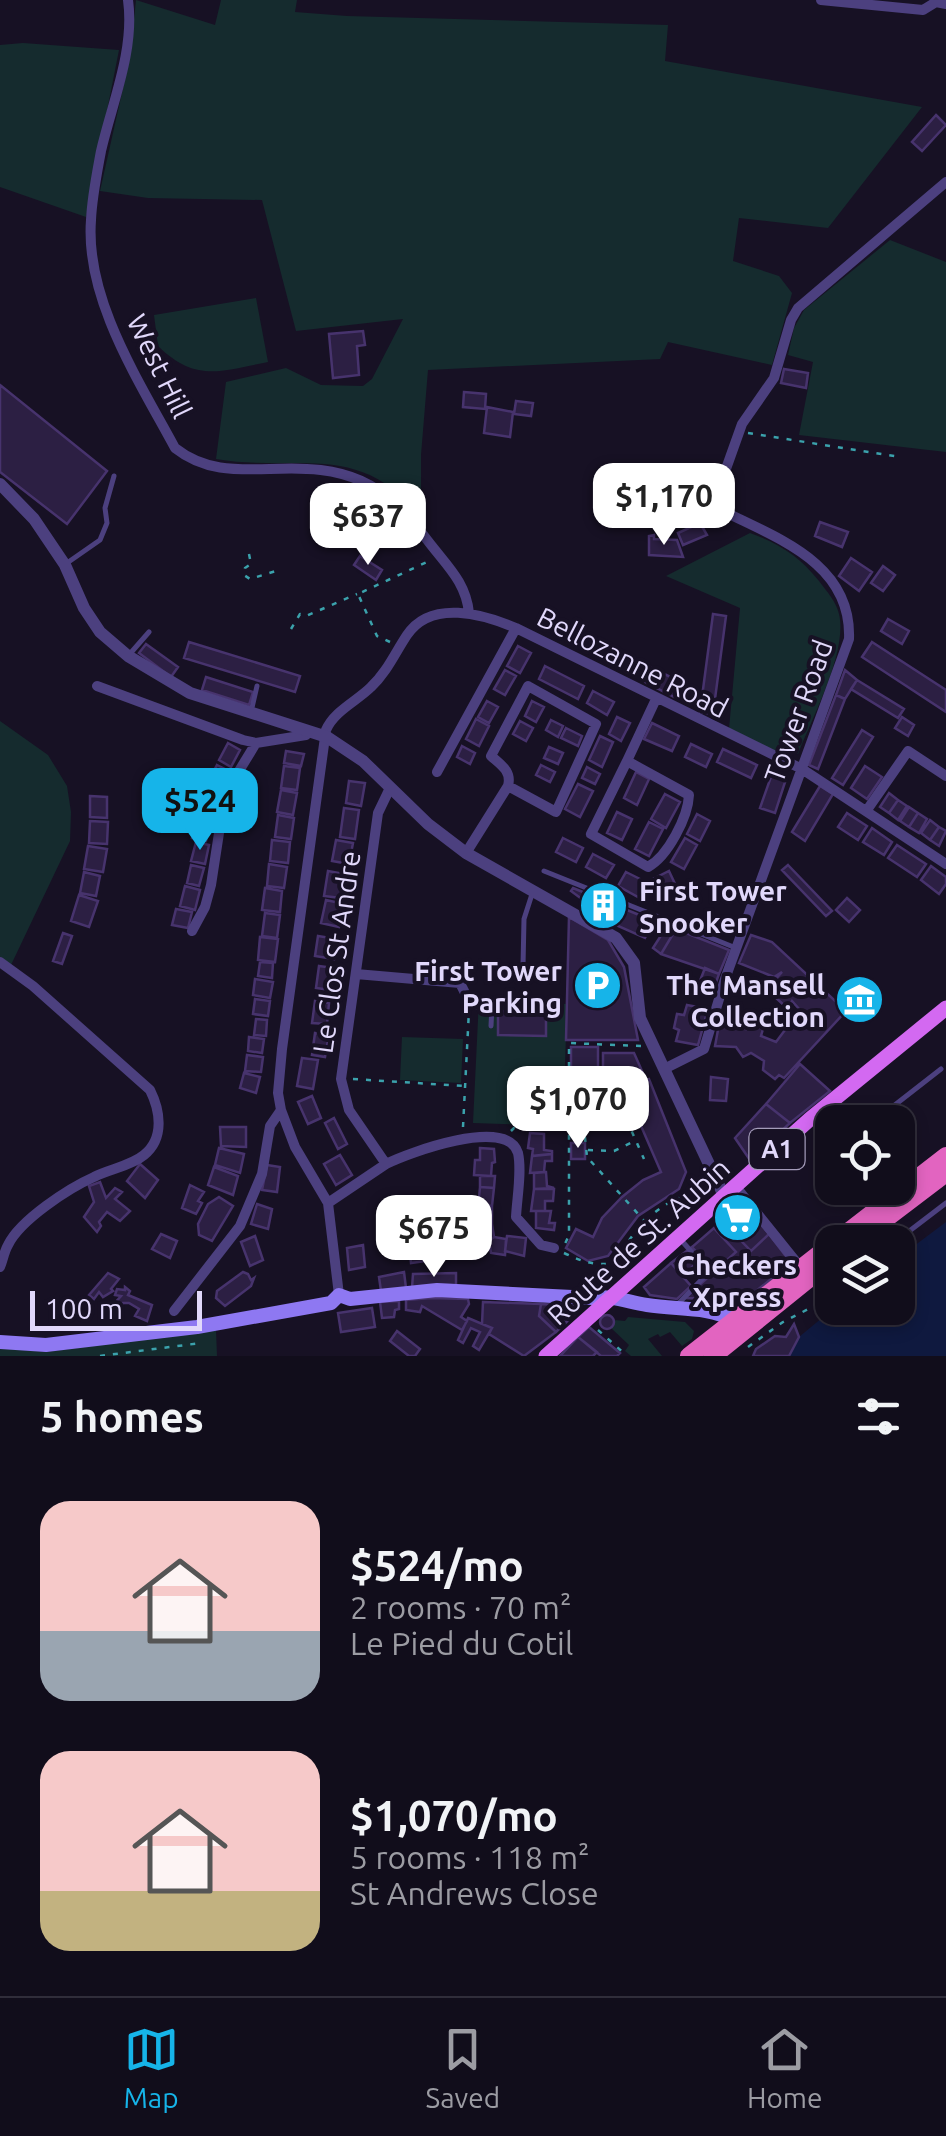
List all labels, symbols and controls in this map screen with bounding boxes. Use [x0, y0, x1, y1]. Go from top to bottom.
street label: West Hill [122, 309, 198, 423]
pin: $1,170 [583, 463, 745, 548]
text: $1,170 [615, 477, 713, 513]
pin: $637 [309, 483, 427, 568]
text: $637 [332, 497, 404, 533]
street label: Bellozanne Road [533, 601, 733, 723]
street label: Tower Road [758, 636, 838, 786]
pin: $524 [141, 768, 259, 853]
text: $524 [164, 782, 236, 818]
street label: Le Clos St Andre [306, 849, 366, 1055]
place label: First Tower Snooker [639, 875, 787, 938]
building icon: First Tower Snooker [578, 880, 630, 932]
place label: First Tower Parking [414, 955, 562, 1018]
parking icon: First Tower Parking [571, 960, 623, 1012]
place label: The Mansell Collection [666, 969, 825, 1032]
museum icon: The Mansell Collection [834, 974, 886, 1026]
pin: $1,070 [497, 1066, 659, 1151]
text: $1,070 [529, 1080, 627, 1116]
map controls [815, 1105, 915, 1325]
button: locate [815, 1105, 915, 1205]
road number: A1 [750, 1129, 804, 1169]
street label: Route de St. Aubin [541, 1151, 735, 1331]
supermarket icon: Checkers Xpress [711, 1191, 763, 1243]
pin: $675 [375, 1195, 493, 1280]
text: $675 [398, 1209, 470, 1245]
button: layers [815, 1225, 915, 1325]
place label: Checkers Xpress [677, 1249, 797, 1312]
scale bar [30, 1286, 202, 1330]
text: 100 m [45, 1293, 123, 1324]
icon: filters [851, 1389, 906, 1444]
text: 5 homes [40, 1393, 204, 1440]
icon: home [120, 1541, 240, 1661]
text: $524/mo [350, 1542, 524, 1589]
text: 2 rooms · 70 m² [350, 1589, 571, 1625]
text: Le Pied du Cotil [350, 1625, 573, 1661]
icon: home [120, 1791, 240, 1911]
text: $1,070/mo [350, 1792, 558, 1839]
text: 5 rooms · 118 m² [350, 1839, 590, 1875]
text: St Andrews Close [350, 1875, 599, 1911]
tab: Map [123, 2022, 179, 2113]
tab: Saved [426, 2022, 500, 2113]
tab: Home [747, 2022, 823, 2113]

